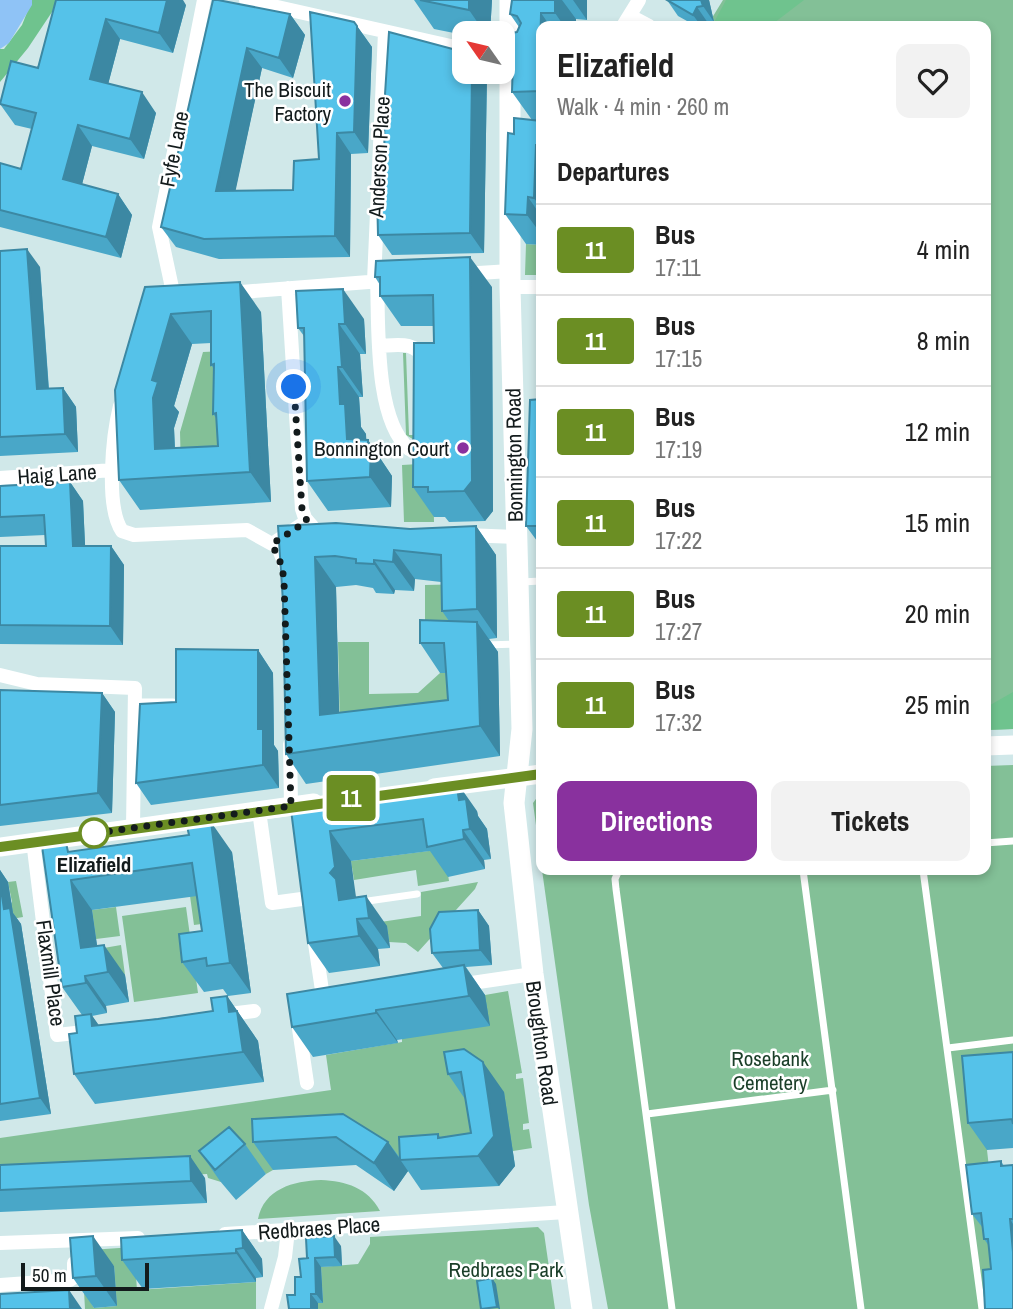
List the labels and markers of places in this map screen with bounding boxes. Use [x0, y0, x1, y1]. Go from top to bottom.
place label: The Biscuit Factory [244, 75, 331, 128]
marker: The Biscuit Factory [337, 93, 353, 109]
place label: Bonnington Court [314, 434, 449, 463]
marker: Bonnington Court [455, 440, 471, 456]
marker: Elizafield [79, 818, 109, 848]
place label: Elizafield [57, 850, 131, 879]

